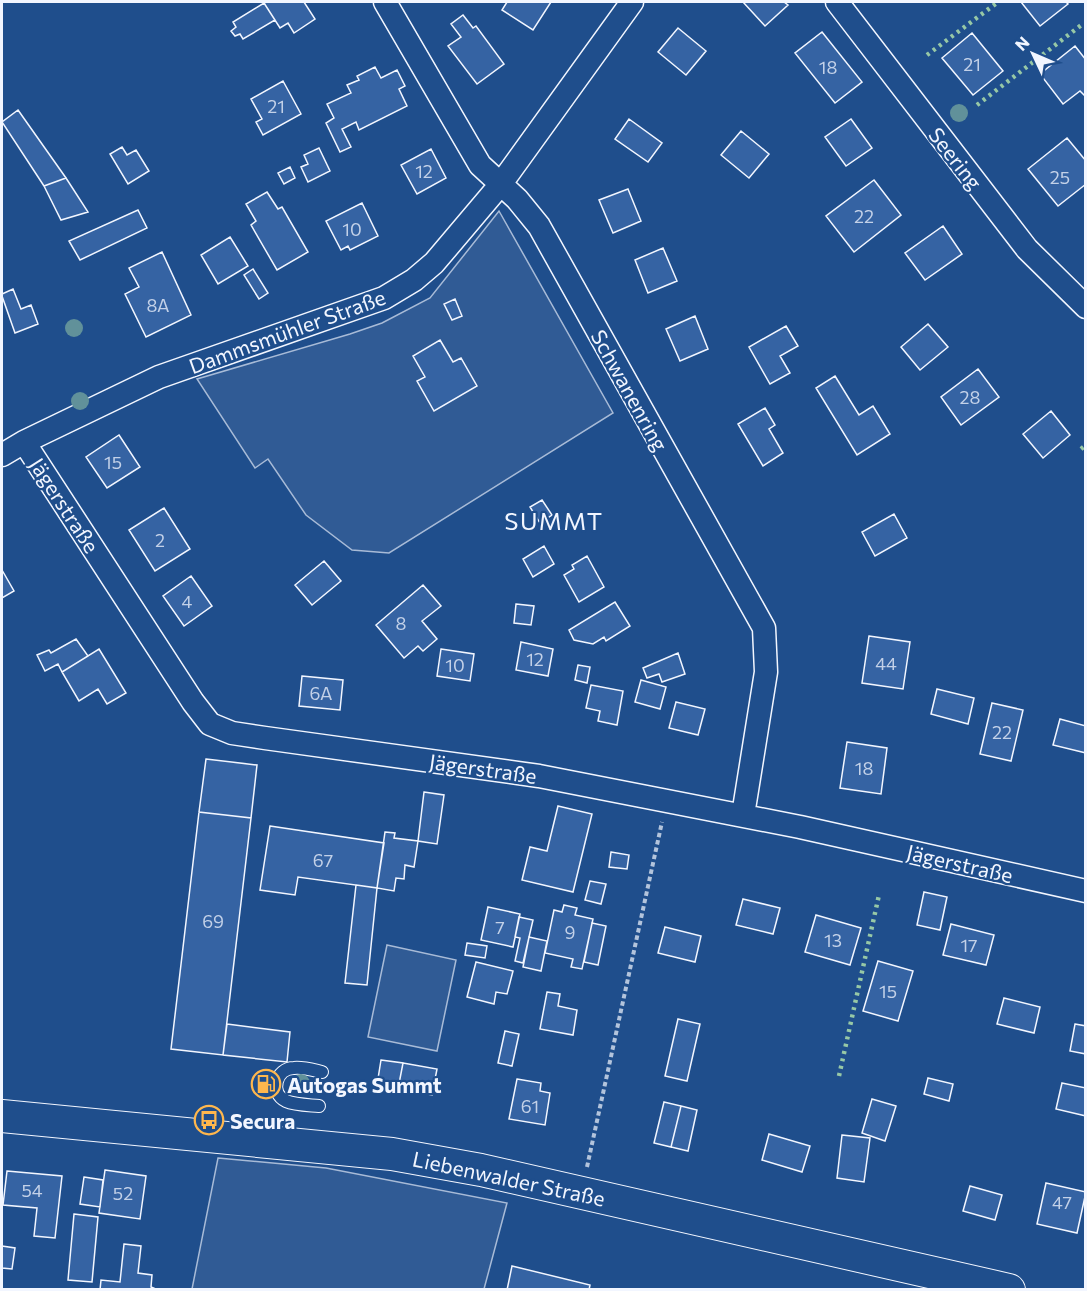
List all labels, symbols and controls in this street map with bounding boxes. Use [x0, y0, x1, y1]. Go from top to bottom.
north arrow [1003, 24, 1063, 84]
text: N [1011, 32, 1033, 54]
house number: 21 [963, 53, 981, 75]
house number: 18 [819, 56, 837, 78]
house number: 21 [267, 95, 285, 117]
street label: Seering [924, 122, 988, 194]
house number: 12 [415, 160, 433, 182]
house number: 25 [1050, 166, 1070, 188]
house number: 22 [854, 205, 874, 227]
house number: 10 [342, 218, 362, 240]
street label: Dammsmühler Straße [185, 284, 389, 378]
house number: 8A [147, 294, 169, 316]
street label: Schwanenring [586, 325, 674, 455]
house number: 28 [960, 386, 981, 408]
house number: 15 [104, 451, 122, 473]
street label: Jägerstraße [25, 453, 105, 557]
district label: SUMMT [504, 506, 604, 535]
house number: 2 [155, 529, 165, 551]
house number: 4 [182, 590, 193, 612]
house number: 8 [396, 612, 407, 634]
house number: 12 [526, 648, 544, 670]
house number: 44 [875, 652, 897, 674]
house number: 10 [445, 654, 465, 676]
house number: 6A [310, 682, 332, 704]
house number: 22 [992, 721, 1012, 743]
street label: Jägerstraße [428, 748, 538, 788]
house number: 18 [855, 757, 873, 779]
street label: Jägerstraße [904, 839, 1016, 887]
house number: 67 [313, 849, 333, 871]
house number: 69 [202, 910, 224, 932]
house number: 7 [495, 916, 505, 938]
house number: 9 [565, 921, 575, 943]
house number: 13 [824, 929, 842, 951]
house number: 17 [960, 934, 978, 956]
house number: 15 [879, 980, 897, 1002]
fuel station icon: Autogas Summt [250, 1068, 282, 1100]
place label: Autogas Summt [287, 1072, 442, 1097]
house number: 61 [521, 1095, 539, 1117]
bus stop icon: Secura [193, 1104, 225, 1136]
place label: Secura [230, 1108, 295, 1133]
street label: Liebenwalder Straße [411, 1145, 607, 1211]
house number: 54 [21, 1179, 43, 1201]
house number: 52 [113, 1182, 133, 1204]
house number: 47 [1052, 1191, 1072, 1213]

